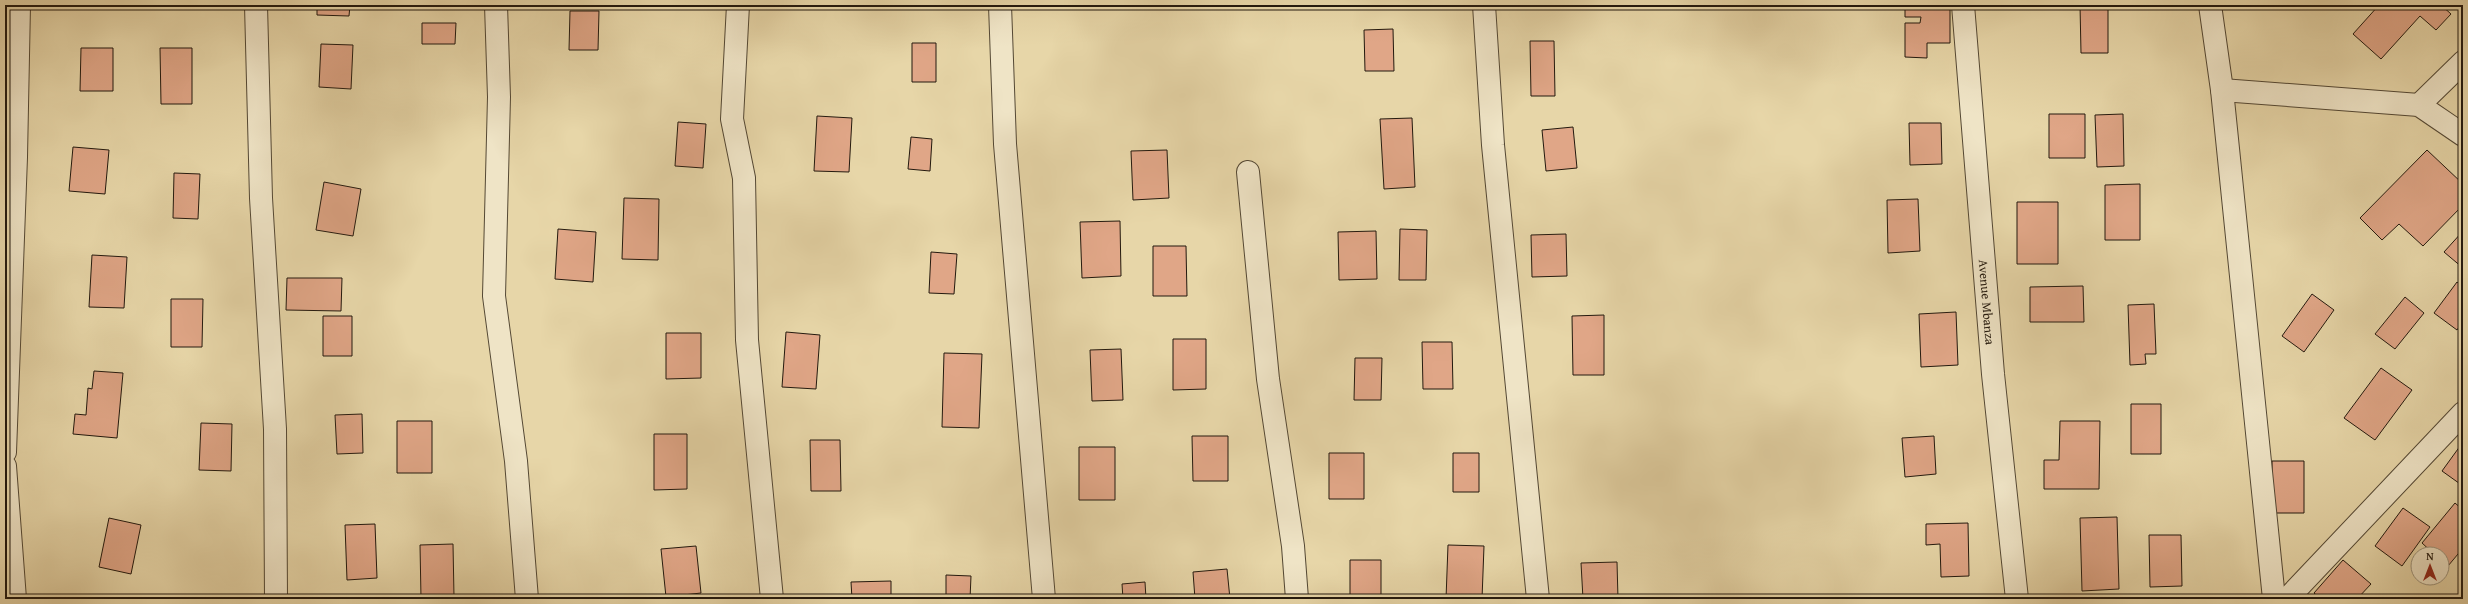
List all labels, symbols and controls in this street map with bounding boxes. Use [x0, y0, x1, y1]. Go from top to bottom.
street label: Avenue Mbanza [1974, 259, 2000, 346]
north arrow [2410, 546, 2450, 586]
text: N [2426, 548, 2434, 564]

